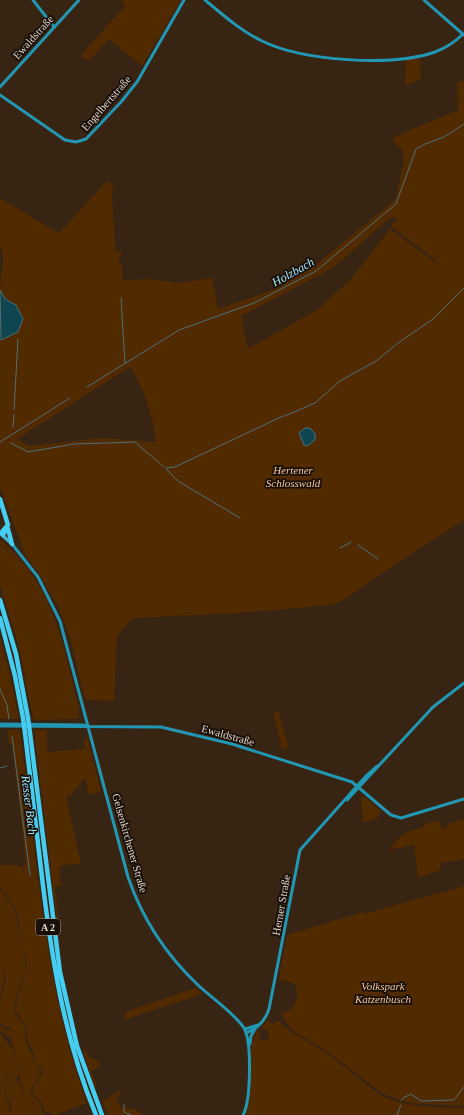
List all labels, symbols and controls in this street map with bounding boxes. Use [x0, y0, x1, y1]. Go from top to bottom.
street label: Ewaldstraße [10, 13, 56, 61]
street label: Engelbertstraße [79, 73, 133, 133]
water label: Holzbach [269, 255, 317, 290]
park label: Hertener Schlosswald [266, 464, 321, 489]
street label: Ewaldstraße [200, 722, 256, 748]
water label: Resser Bach [18, 774, 40, 835]
street label: Gelsenkirchener Straße [110, 792, 150, 894]
street label: Herner Straße [270, 874, 292, 936]
road number: A 2 [36, 919, 60, 935]
park label: Volkspark Katzenbusch [354, 980, 412, 1005]

